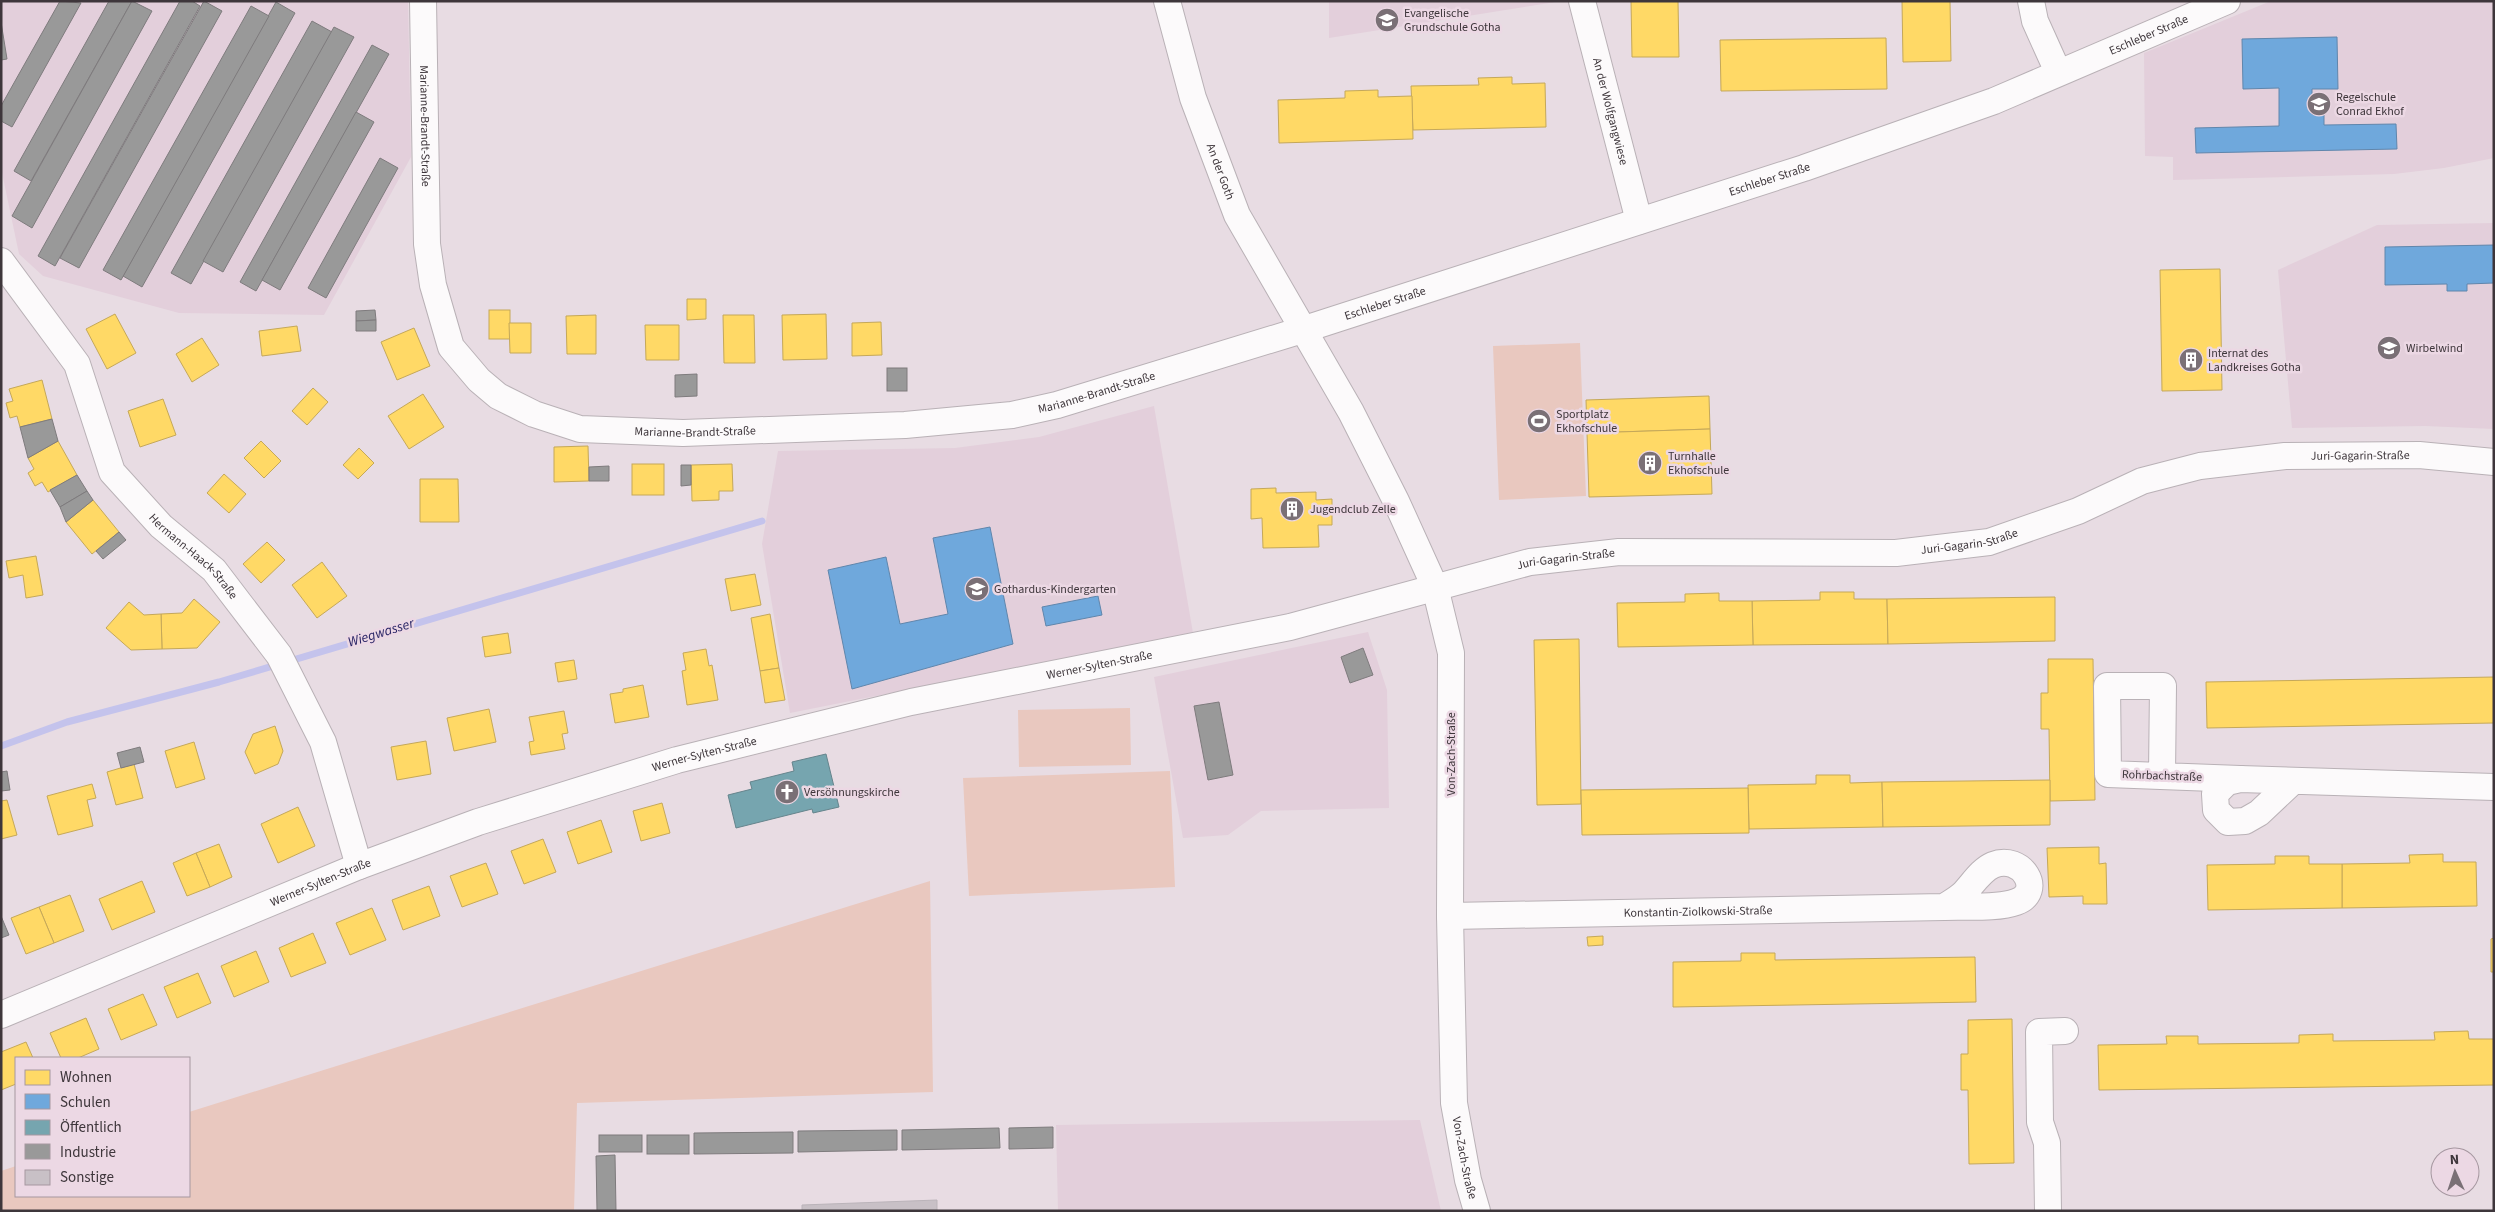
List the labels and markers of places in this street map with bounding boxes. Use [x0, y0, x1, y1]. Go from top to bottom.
place label: Evangelische Grundschule Gotha [1404, 5, 1501, 36]
school or university icon: Evangelische Grundschule Gotha [1374, 7, 1400, 33]
place label: Regelschule Conrad Ekhof [2336, 89, 2404, 120]
school or university icon: Regelschule Conrad Ekhof [2306, 91, 2332, 117]
school or university icon: Wirbelwind [2376, 335, 2402, 361]
place label: Wirbelwind [2406, 340, 2463, 357]
place label: Internat des Landkreises Gotha [2208, 345, 2301, 376]
building icon: Internat des Landkreises Gotha [2178, 347, 2204, 373]
place label: Sportplatz Ekhofschule [1556, 406, 1617, 437]
sports icon: Sportplatz Ekhofschule [1526, 408, 1552, 434]
place label: Turnhalle Ekhofschule [1668, 448, 1729, 479]
building icon: Turnhalle Ekhofschule [1637, 450, 1663, 476]
building icon: Jugendclub Zelle [1279, 496, 1305, 522]
place label: Jugendclub Zelle [1310, 501, 1396, 518]
school or university icon: Gothardus-Kindergarten [964, 576, 990, 602]
place label: Gothardus-Kindergarten [994, 581, 1116, 598]
church icon: Versöhnungskirche [774, 779, 800, 805]
place label: Versöhnungskirche [804, 784, 900, 801]

